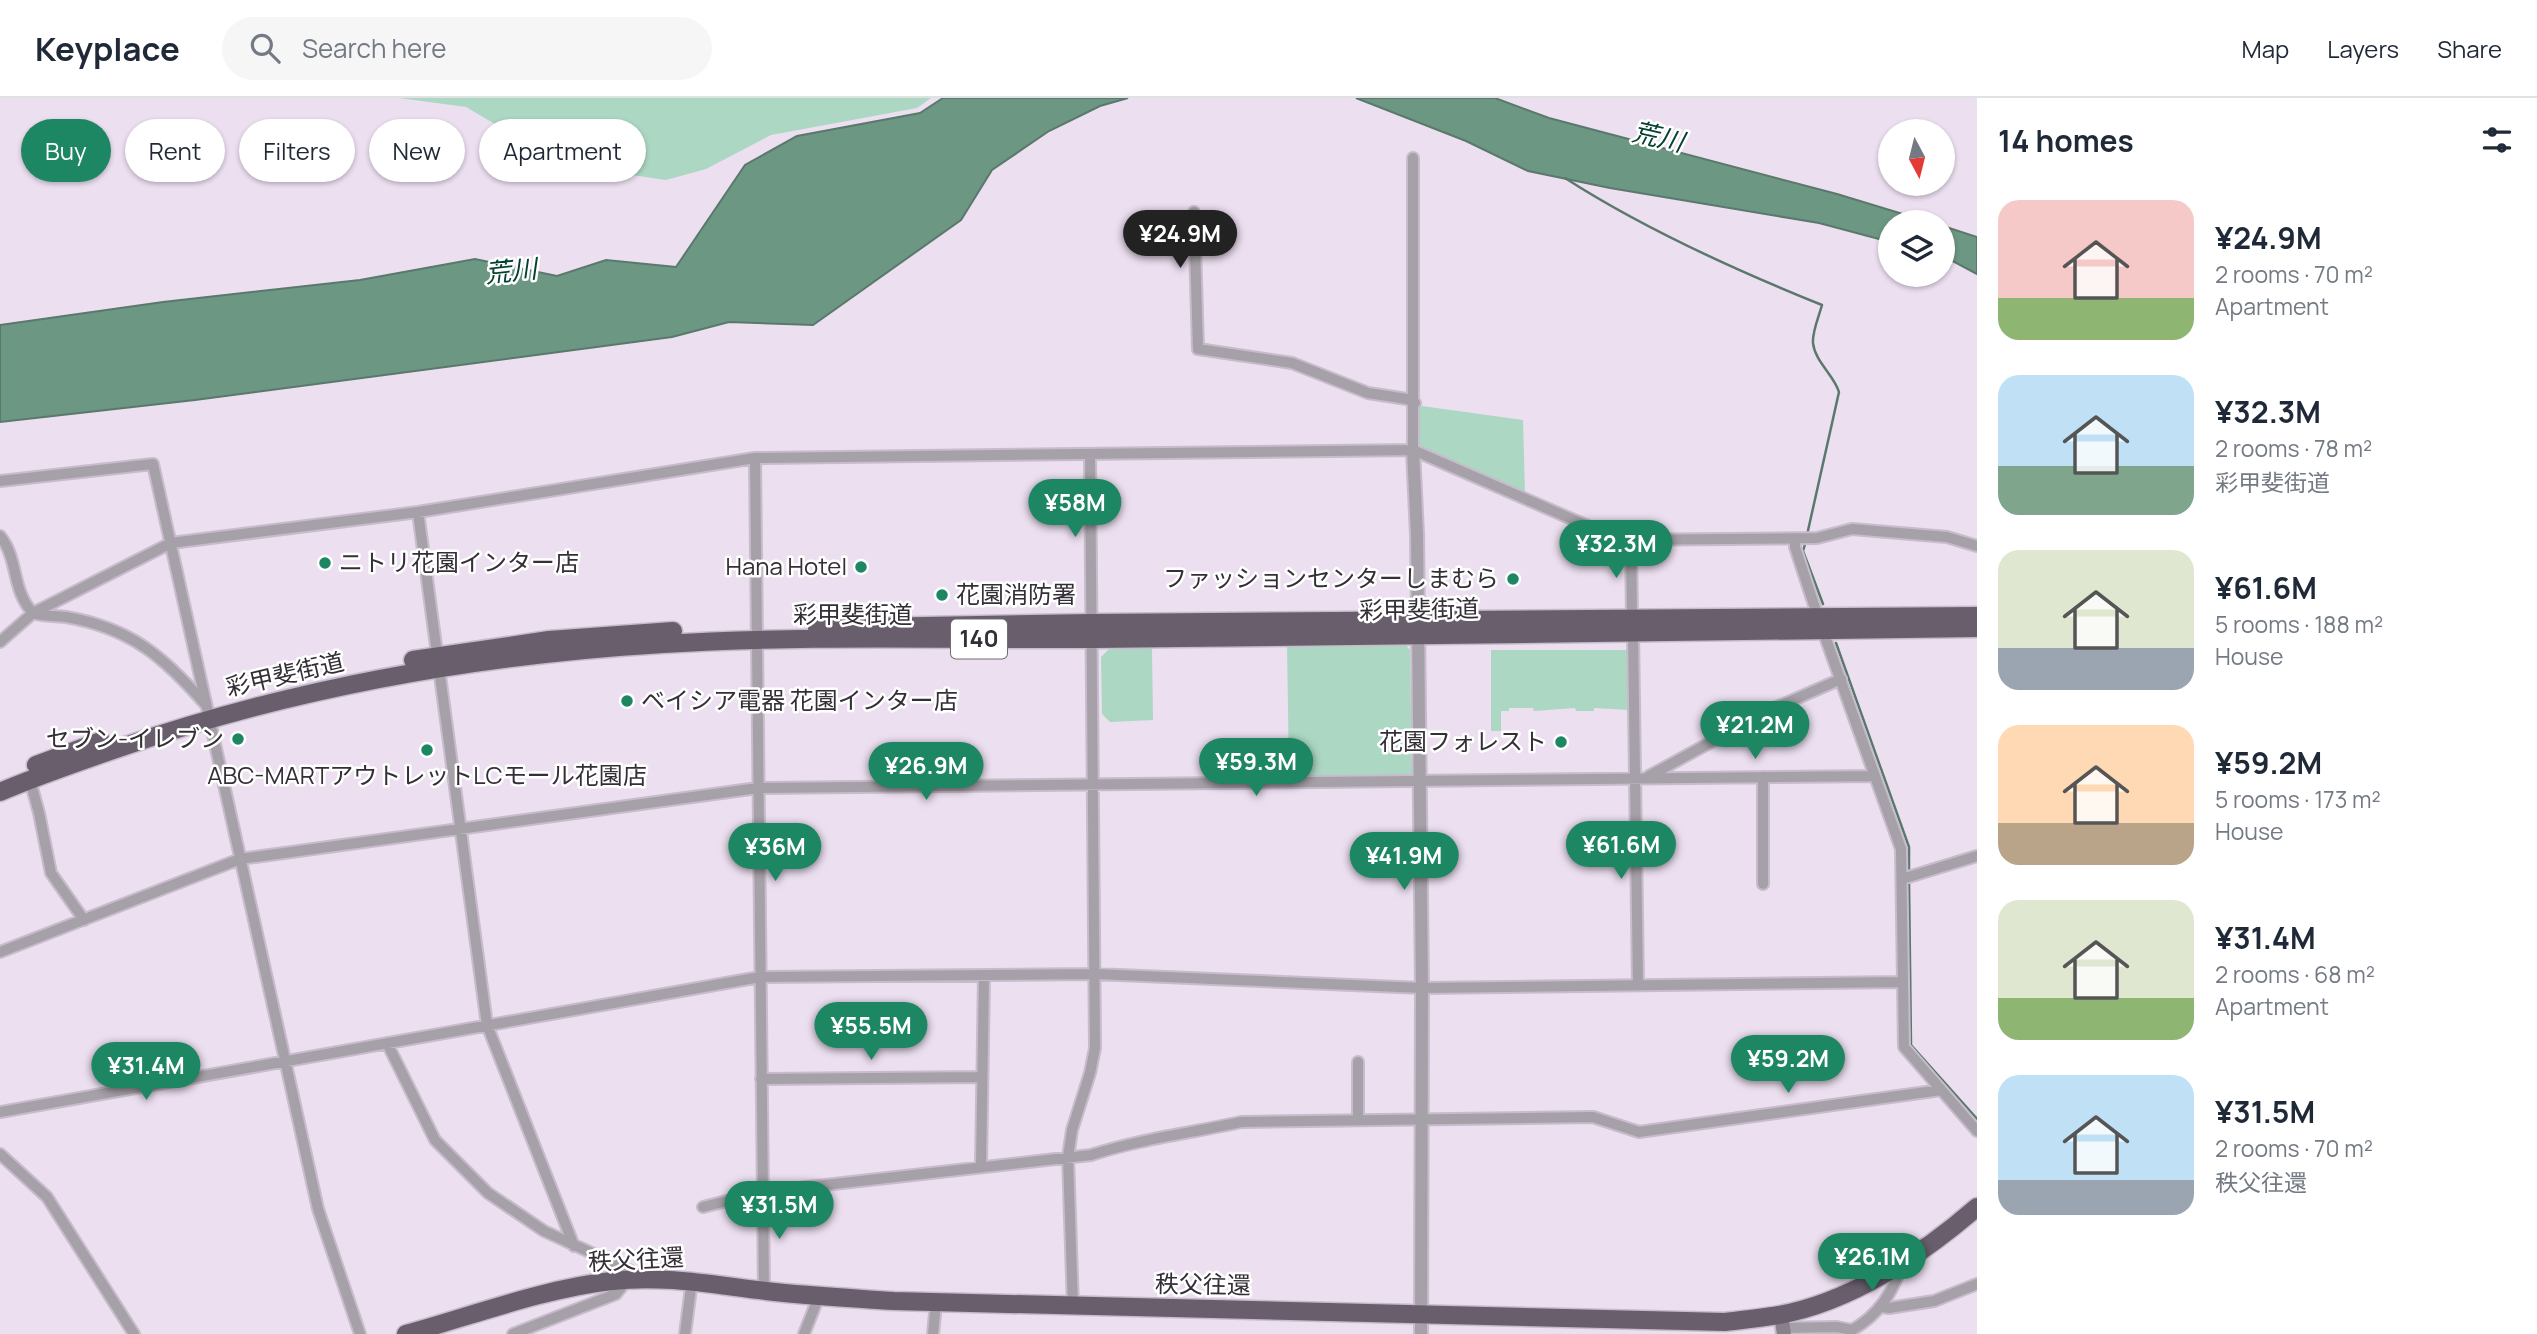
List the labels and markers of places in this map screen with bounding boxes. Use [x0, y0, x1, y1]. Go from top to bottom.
pin: ¥24.9M [1123, 211, 1237, 270]
pin: ¥58M [1034, 480, 1116, 539]
pin: ¥32.3M [1559, 520, 1673, 580]
place label: ニトリ花園インター店 [339, 545, 579, 578]
place label: Hana Hotel [725, 549, 847, 582]
marker: ニトリ花園インター店 [317, 555, 333, 571]
marker: Hana Hotel [853, 559, 869, 575]
place label: ファッションセンターしまむら [1163, 561, 1499, 594]
marker: ファッションセンターしまむら [1505, 571, 1521, 587]
place label: 花園消防署 [956, 577, 1076, 610]
marker: 花園消防署 [934, 587, 950, 603]
place label: ベイシア電器 花園インター店 [641, 683, 958, 716]
marker: ベイシア電器 花園インター店 [619, 693, 635, 709]
pin: ¥21.2M [1698, 702, 1812, 761]
place label: セブン-イレブン [46, 721, 224, 754]
place label: 花園フォレスト [1379, 724, 1547, 757]
marker: セブン-イレブン [230, 731, 246, 747]
marker: 花園フォレスト [1553, 734, 1569, 750]
pin: ¥59.3M [1199, 738, 1313, 798]
marker: ABC-MARTアウトレットLCモール花園店 [419, 742, 435, 758]
pin: ¥26.9M [869, 742, 983, 802]
place label: ABC-MARTアウトレットLCモール花園店 [207, 758, 647, 791]
pin: ¥61.6M [1564, 822, 1678, 881]
pin: ¥36M [734, 824, 816, 883]
pin: ¥41.9M [1347, 832, 1461, 892]
pin: ¥55.5M [814, 1002, 928, 1062]
pin: ¥59.2M [1731, 1035, 1845, 1095]
pin: ¥31.4M [89, 1042, 203, 1102]
pin: ¥31.5M [722, 1182, 836, 1241]
pin: ¥26.1M [1815, 1234, 1929, 1293]

